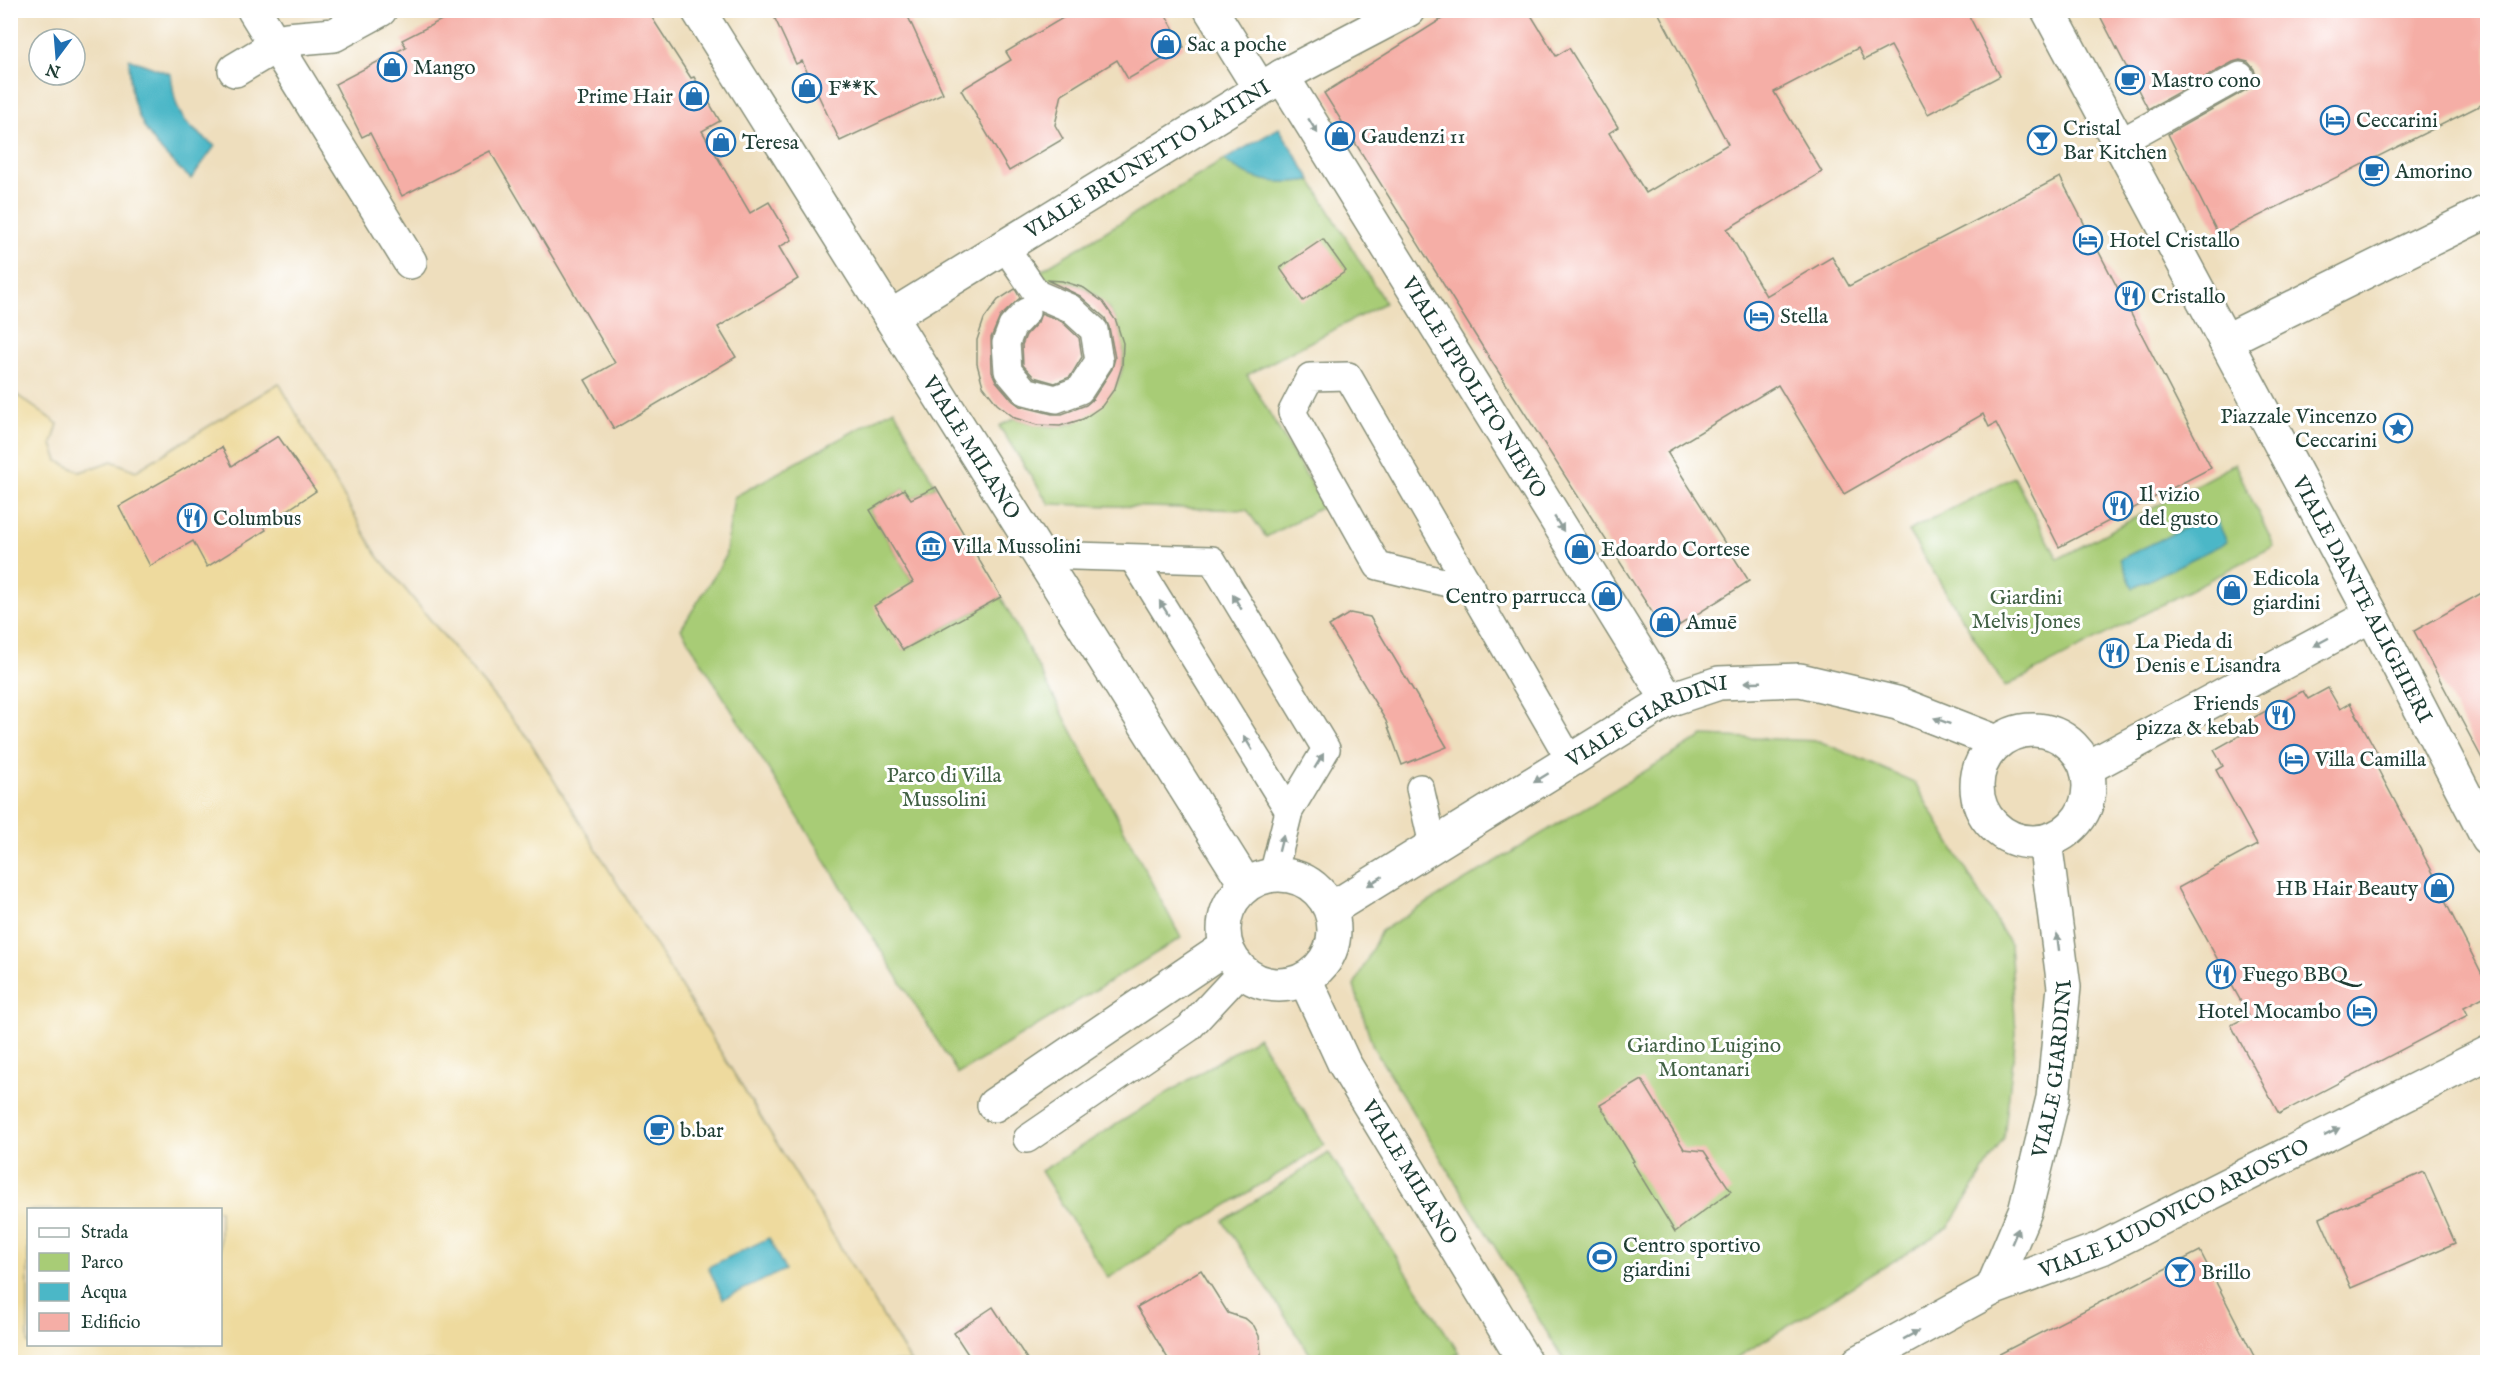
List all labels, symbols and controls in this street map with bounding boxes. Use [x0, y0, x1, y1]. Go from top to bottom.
north arrow [27, 27, 87, 87]
shop icon: Sac a poche [1150, 28, 1182, 60]
place label: Sac a poche [1187, 32, 1287, 59]
shop icon: Mango [376, 51, 408, 83]
place label: Mango [413, 55, 476, 82]
text: N [44, 58, 64, 81]
cafe icon: Mastro cono [2114, 64, 2146, 96]
place label: Mastro cono [2151, 68, 2261, 95]
shop icon: F**K [791, 72, 823, 104]
street label: VIALE BRUNETTO LATINI [1019, 74, 1276, 246]
place label: F**K [828, 76, 878, 103]
shop icon: Prime Hair [678, 80, 710, 112]
place label: Prime Hair [577, 84, 673, 111]
hotel icon: Ceccarini [2319, 104, 2351, 136]
place label: Ceccarini [2356, 108, 2438, 135]
place label: Cristal Bar Kitchen [2063, 116, 2167, 167]
one-way arrow [1307, 118, 1318, 134]
shop icon: Gaudenzi 11 [1324, 120, 1356, 152]
place label: Gaudenzi 11 [1361, 124, 1465, 151]
bar icon: Cristal Bar Kitchen [2026, 124, 2058, 156]
shop icon: Teresa [705, 126, 737, 158]
place label: Teresa [742, 130, 800, 157]
cafe icon: Amorino [2358, 155, 2390, 187]
place label: Amorino [2394, 159, 2472, 186]
hotel icon: Hotel Cristallo [2072, 224, 2104, 256]
place label: Hotel Cristallo [2109, 228, 2240, 255]
street label: VIALE IPPOLITO NIEVO [1394, 271, 1552, 504]
restaurant icon: Cristallo [2114, 280, 2146, 312]
place label: Cristallo [2151, 284, 2226, 311]
hotel icon: Stella [1743, 300, 1775, 332]
place label: Stella [1780, 304, 1829, 331]
street label: VIALE MILANO [915, 370, 1026, 525]
place label: Piazzale Vincenzo Ceccarini [2220, 404, 2377, 455]
place icon: Piazzale Vincenzo Ceccarini [2382, 412, 2414, 444]
street label: VIALE DANTE ALIGHIERI [2285, 471, 2438, 728]
place label: Il vizio del gusto [2139, 482, 2218, 533]
restaurant icon: Il vizio del gusto [2102, 490, 2134, 522]
restaurant icon: Columbus [176, 502, 208, 534]
place label: Columbus [213, 506, 301, 533]
one-way arrow [1553, 516, 1564, 532]
museum icon: Villa Mussolini [915, 530, 947, 562]
shop icon: Edoardo Cortese [1564, 533, 1596, 565]
place label: Villa Mussolini [951, 534, 1081, 561]
place label: Edoardo Cortese [1601, 537, 1750, 564]
place label: Edicola giardini [2253, 566, 2320, 617]
shop icon: Edicola giardini [2216, 574, 2248, 606]
shop icon: Centro parrucca [1591, 580, 1623, 612]
place label: Centro parrucca [1446, 584, 1587, 611]
park label: Giardini Melvis Jones [1971, 585, 2081, 636]
one-way arrow [1232, 594, 1243, 610]
one-way arrow [1159, 600, 1170, 616]
shop icon: Amuē [1649, 606, 1681, 638]
place label: Amuē [1685, 610, 1737, 637]
place label: La Pieda di Denis e Lisandra [2135, 629, 2282, 680]
restaurant icon: La Pieda di Denis e Lisandra [2098, 637, 2130, 669]
one-way arrow [2312, 637, 2329, 647]
street label: VIALE GIARDINI [1561, 671, 1728, 775]
one-way arrow [1744, 677, 1763, 687]
place label: Friends pizza & kebab [2136, 691, 2259, 742]
restaurant icon: Friends pizza & kebab [2264, 699, 2296, 731]
one-way arrow [1933, 715, 1951, 725]
one-way arrow [1242, 735, 1253, 752]
hotel icon: Villa Camilla [2278, 743, 2310, 775]
place label: Villa Camilla [2314, 747, 2427, 774]
one-way arrow [1314, 753, 1325, 769]
park label: Parco di Villa Mussolini [886, 763, 1002, 814]
one-way arrow [1533, 773, 1549, 784]
one-way arrow [1277, 834, 1287, 852]
shop icon: HB Hair Beauty [2423, 872, 2455, 904]
one-way arrow [1367, 875, 1383, 886]
place label: HB Hair Beauty [2275, 876, 2419, 903]
one-way arrow [2053, 932, 2063, 951]
restaurant icon: Fuego BBQ [2205, 958, 2237, 990]
place label: Fuego BBQ [2242, 962, 2363, 989]
street label: VIALE GIARDINI [2026, 978, 2079, 1162]
hotel icon: Hotel Mocambo [2346, 995, 2378, 1027]
place label: Hotel Mocambo [2197, 999, 2341, 1026]
park label: Giardino Luigino Montanari [1627, 1033, 1781, 1084]
street label: VIALE MILANO [1354, 1095, 1463, 1250]
cafe icon: b.bar [643, 1114, 675, 1146]
place label: b.bar [680, 1118, 724, 1145]
one-way arrow [2323, 1127, 2340, 1136]
street label: VIALE LUDOVICO ARIOSTO [2035, 1133, 2314, 1286]
legend [27, 1208, 222, 1346]
text: Strada [81, 1222, 128, 1245]
one-way arrow [2010, 1226, 2020, 1244]
place label: Centro sportivo giardini [1623, 1233, 1760, 1284]
sports icon: Centro sportivo giardini [1586, 1241, 1618, 1273]
text: Parco [81, 1252, 123, 1275]
bar icon: Brillo [2164, 1256, 2196, 1288]
place label: Brillo [2201, 1260, 2251, 1287]
text: Acqua [80, 1282, 127, 1305]
text: Edificio [81, 1312, 141, 1335]
one-way arrow [1902, 1330, 1919, 1340]

